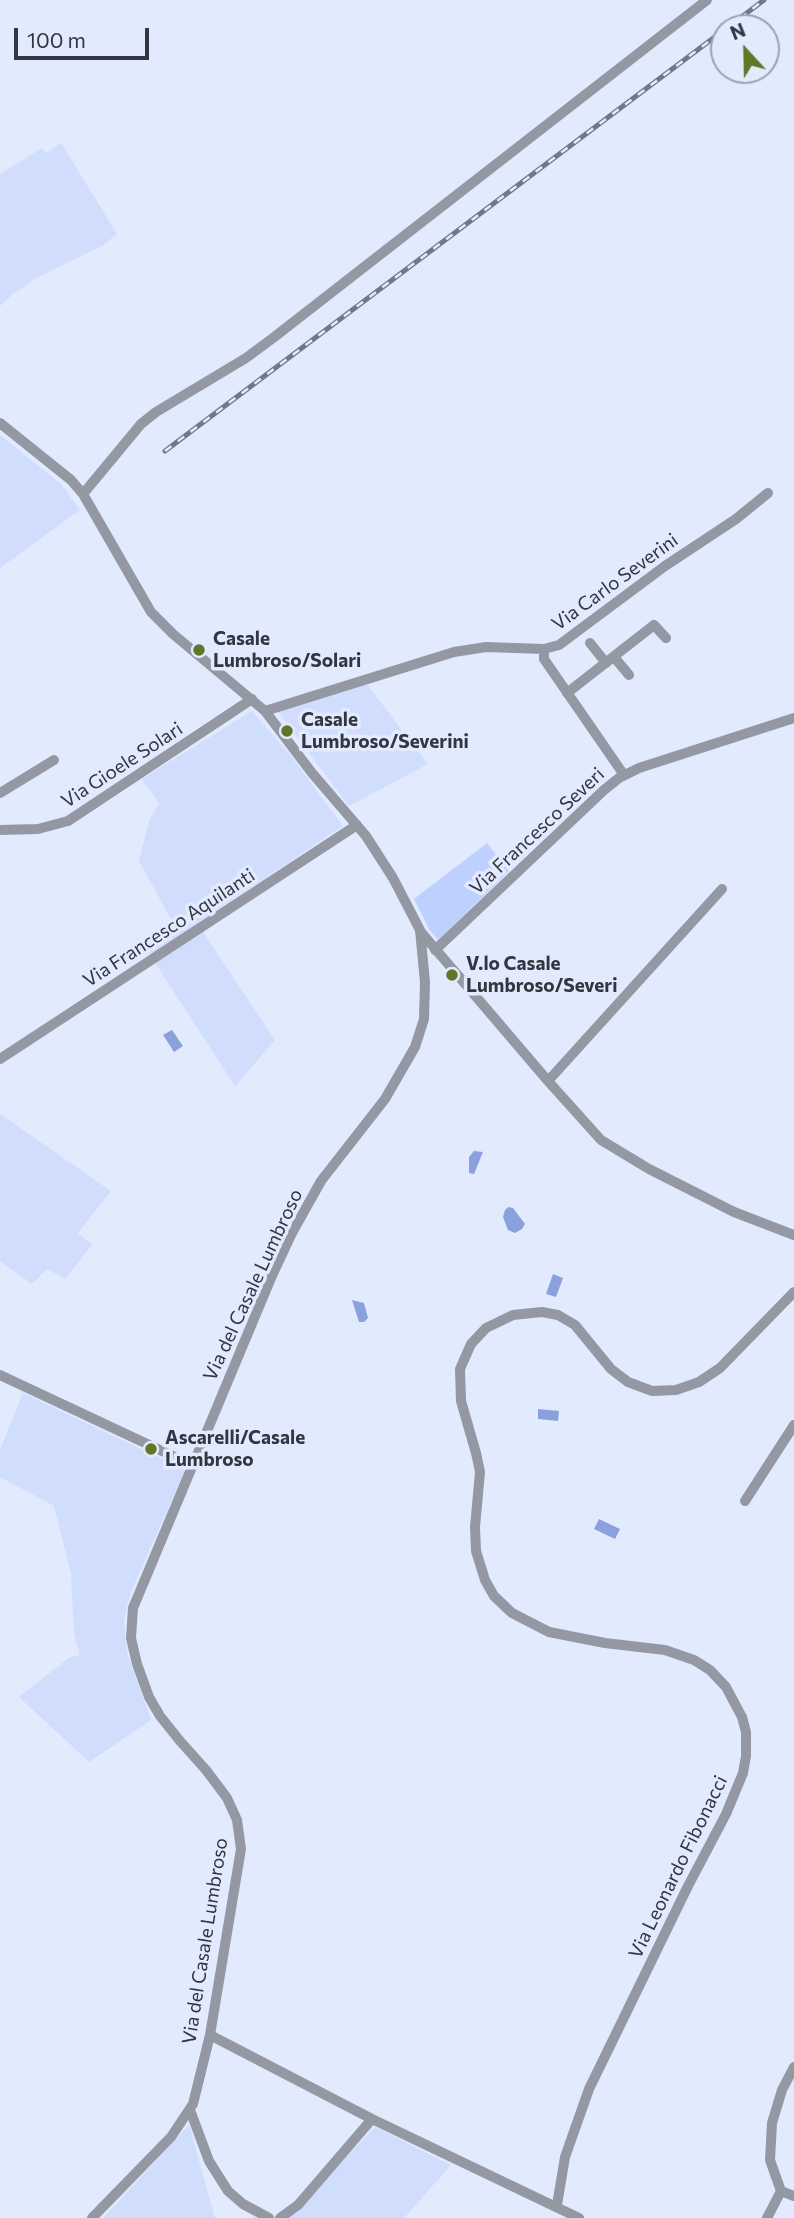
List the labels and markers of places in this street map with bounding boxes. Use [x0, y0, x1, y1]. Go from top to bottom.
place label: Casale Lumbroso/Solari [213, 628, 361, 672]
marker: Casale Lumbroso/Solari [191, 642, 207, 658]
place label: Casale Lumbroso/Severini [301, 709, 469, 753]
marker: Casale Lumbroso/Severini [279, 723, 295, 739]
place label: V.lo Casale Lumbroso/Severi [466, 953, 617, 997]
marker: V.lo Casale Lumbroso/Severi [444, 967, 460, 983]
place label: Ascarelli/Casale Lumbroso [165, 1427, 305, 1471]
marker: Ascarelli/Casale Lumbroso [143, 1441, 159, 1457]

